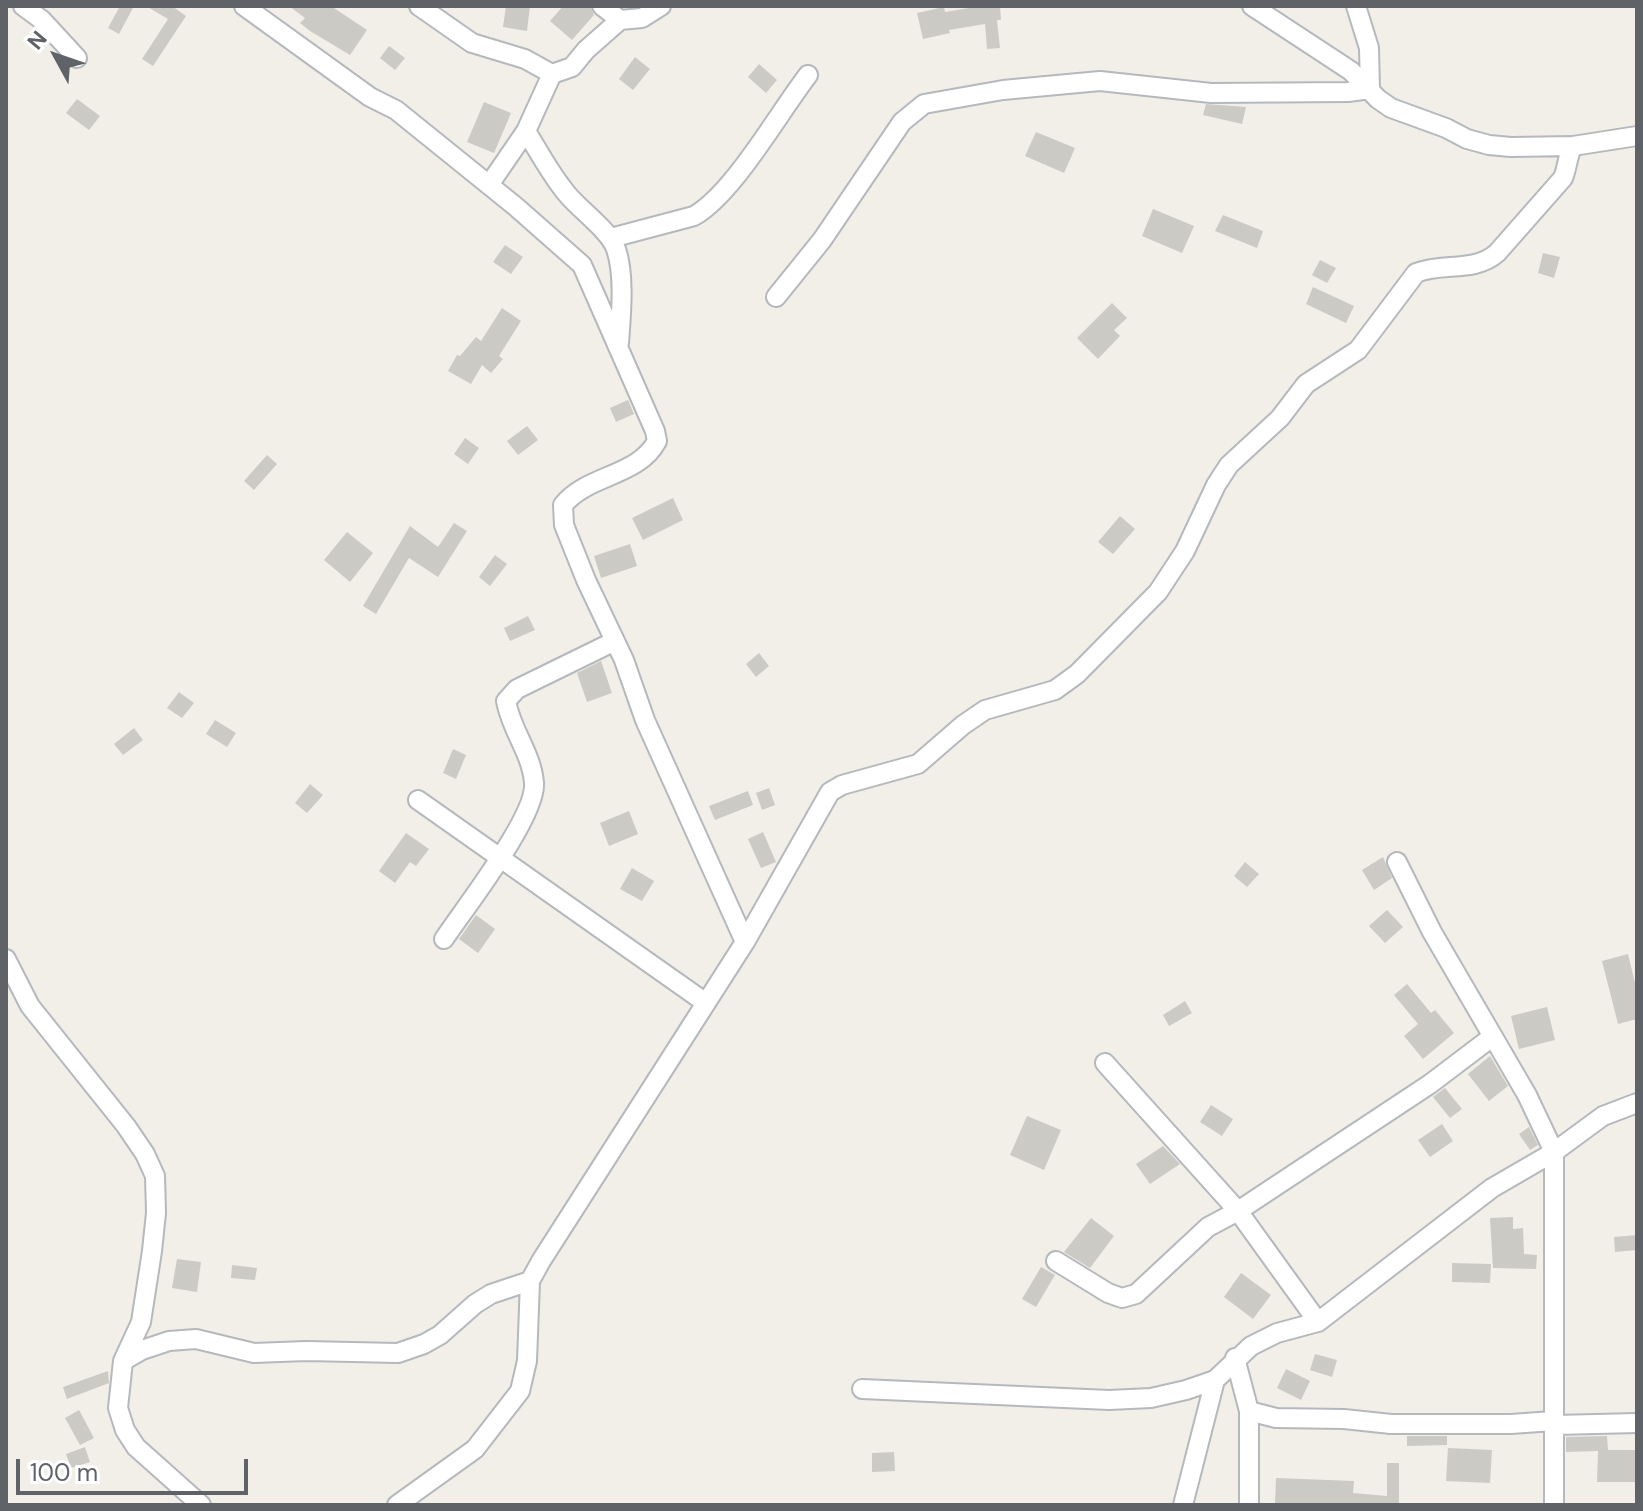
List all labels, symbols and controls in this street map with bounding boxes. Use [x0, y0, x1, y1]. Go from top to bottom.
north arrow [16, 16, 96, 96]
text: N [21, 25, 53, 56]
scale bar [20, 1443, 252, 1493]
text: 100 m [30, 1457, 98, 1488]

